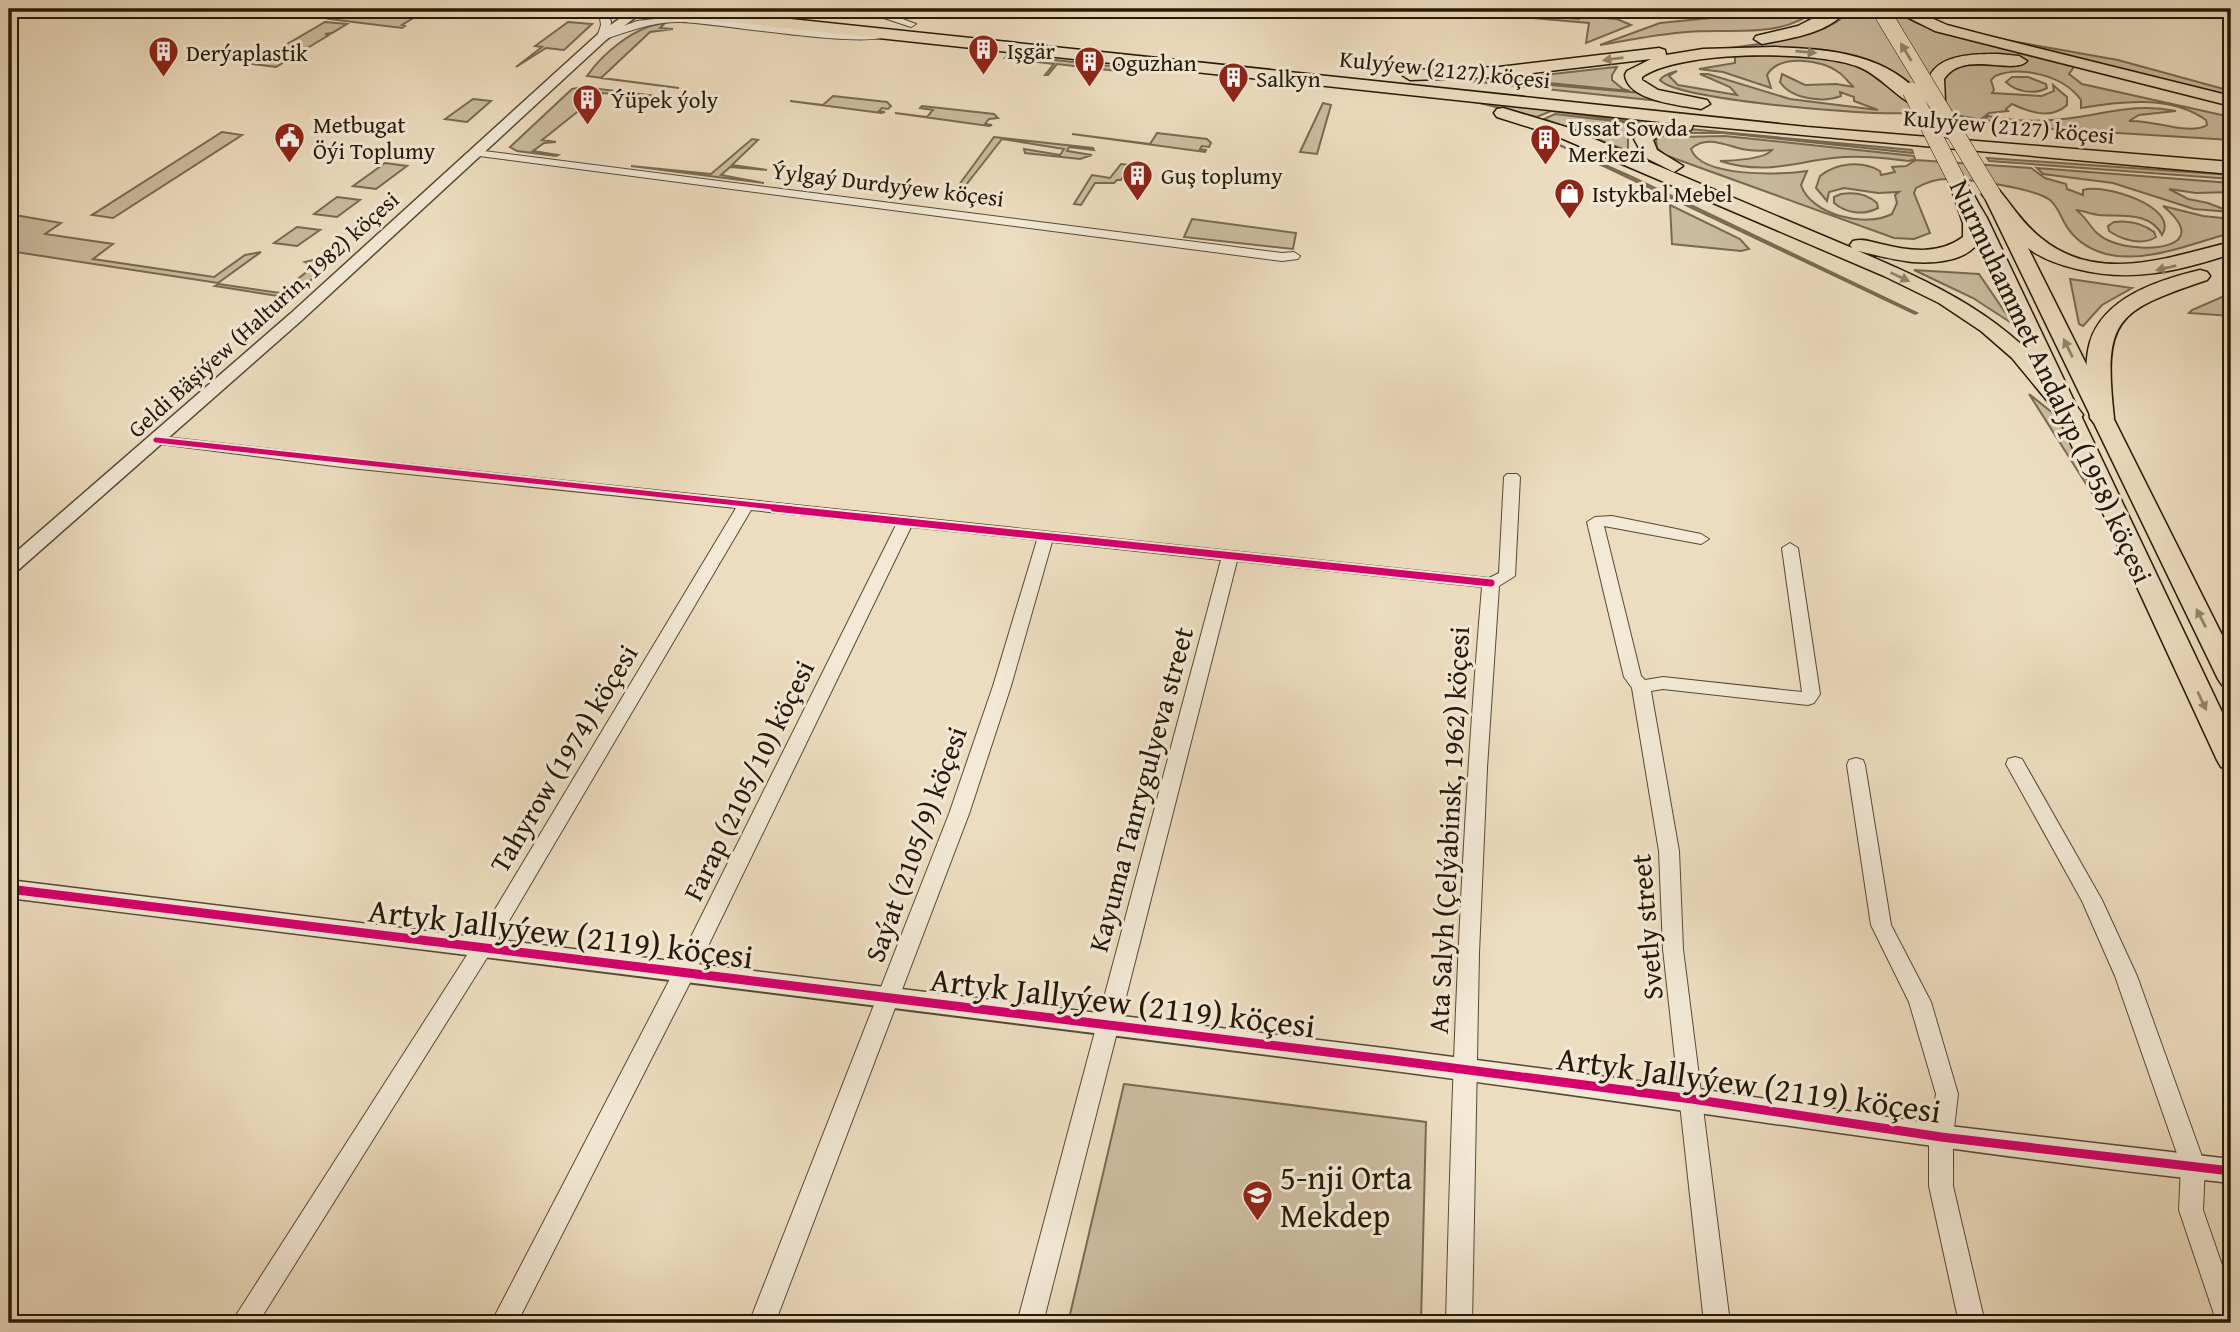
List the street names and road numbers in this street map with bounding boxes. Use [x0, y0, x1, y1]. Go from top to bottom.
street label: Kulyýew (2127) köçesi [1338, 42, 1552, 96]
street label: Kulyýew (2127) köçesi [1902, 100, 2116, 152]
street label: Ýylgaý Durdyýew köçesi [770, 153, 1006, 215]
street label: Nurmuhammet Andalyp (1958) köçesi [1940, 172, 2164, 590]
street label: Geldi Bäşiýew (Halturin, 1982) köçesi [120, 183, 406, 445]
street label: Kayuma Tanrygulyeva street [1077, 622, 1203, 956]
street label: Ata Salyh (Çelýabinsk, 1962) köçesi [1417, 625, 1479, 1035]
street label: Tahyrow (1974) köçesi [479, 636, 648, 880]
street label: Farap (2105/10) köçesi [672, 653, 824, 907]
street label: Saýat (2105/9) köçesi [853, 720, 977, 968]
street label: Svetly street [1619, 852, 1673, 1002]
street label: Artyk Jallyýew (2119) köçesi [366, 886, 756, 980]
street label: Artyk Jallyýew (2119) köçesi [928, 955, 1318, 1049]
street label: Artyk Jallyýew (2119) köçesi [1554, 1033, 1944, 1135]

